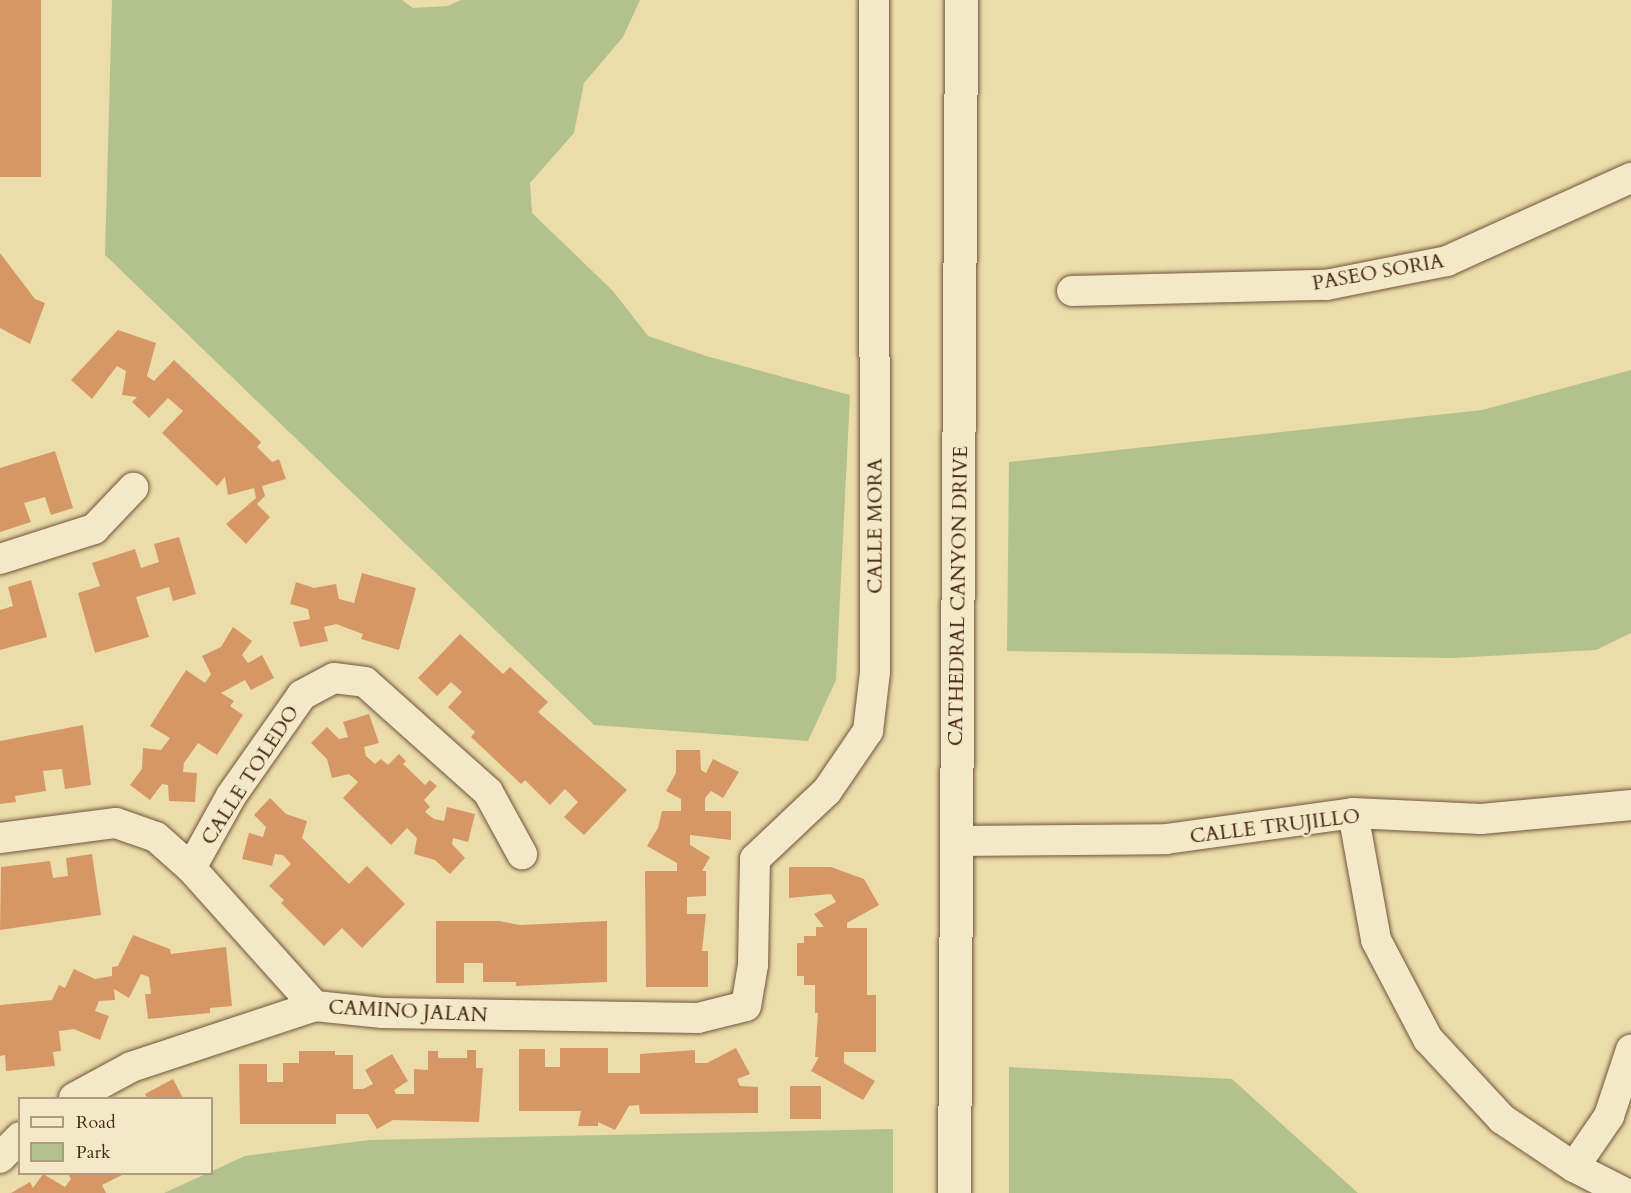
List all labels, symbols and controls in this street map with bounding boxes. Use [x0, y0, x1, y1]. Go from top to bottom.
street label: PASEO SORIA [1310, 249, 1446, 295]
street label: CATHEDRAL CANYON DRIVE [943, 446, 973, 746]
street label: CALLE MORA [863, 458, 887, 594]
street label: CALLE TOLEDO [196, 701, 304, 849]
street label: CALLE TRUJILLO [1188, 804, 1362, 848]
street label: CAMINO JALAN [328, 995, 488, 1027]
legend [18, 1097, 213, 1175]
text: Road [76, 1110, 116, 1135]
text: Park [76, 1140, 111, 1165]

